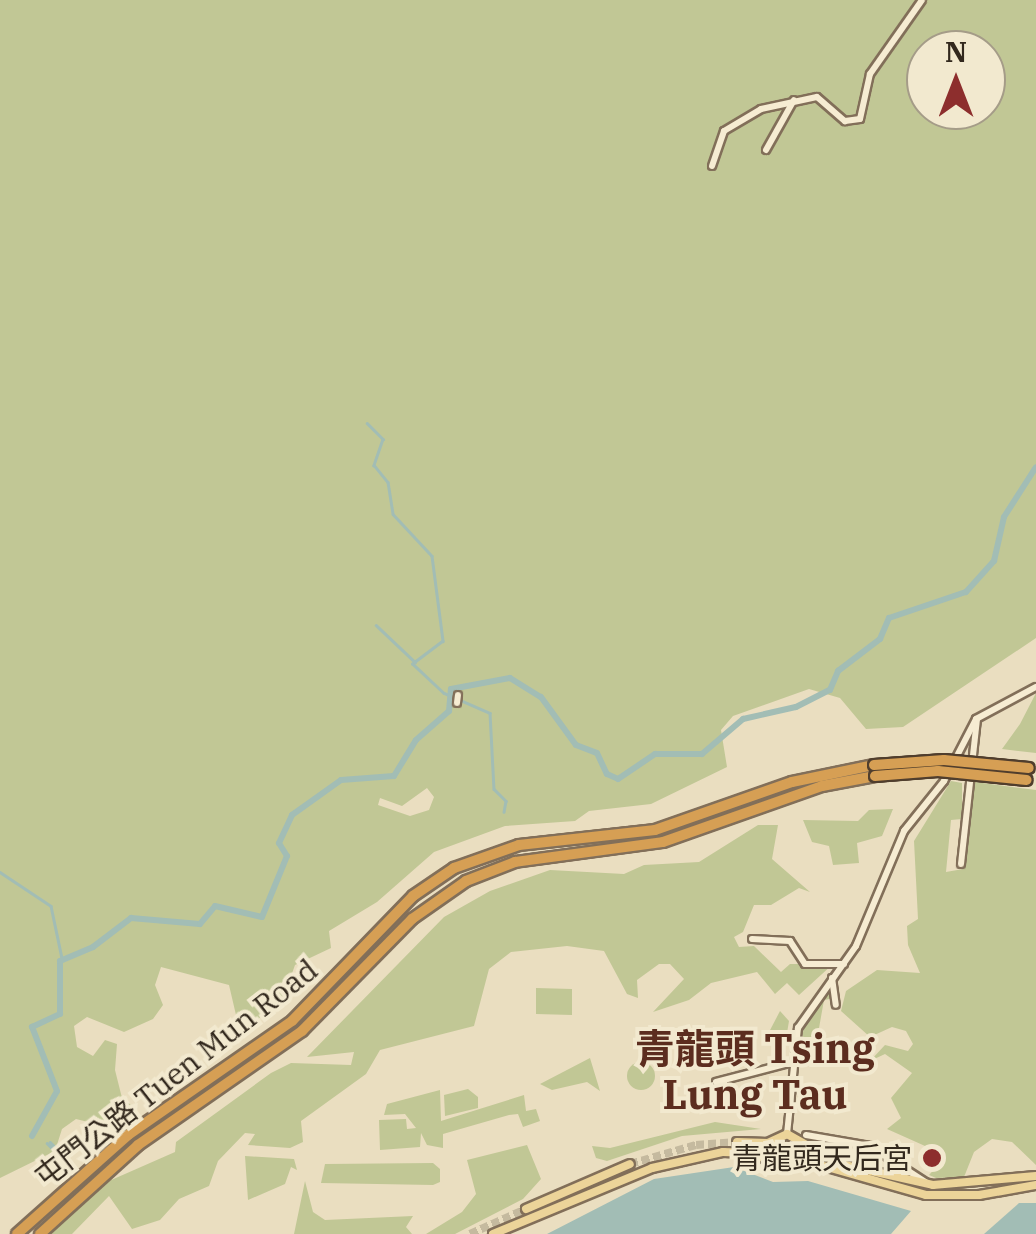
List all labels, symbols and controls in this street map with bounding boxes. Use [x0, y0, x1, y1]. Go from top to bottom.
north arrow [906, 30, 1006, 130]
text: N [945, 33, 967, 70]
street label: 屯門公路 Tuen Mun Road [27, 951, 325, 1195]
district label: 青龍頭 Tsing Lung Tau [635, 1024, 875, 1118]
place label: 青龍頭天后宮 [732, 1140, 912, 1176]
marker: 青龍頭天后宮 [921, 1147, 943, 1169]

